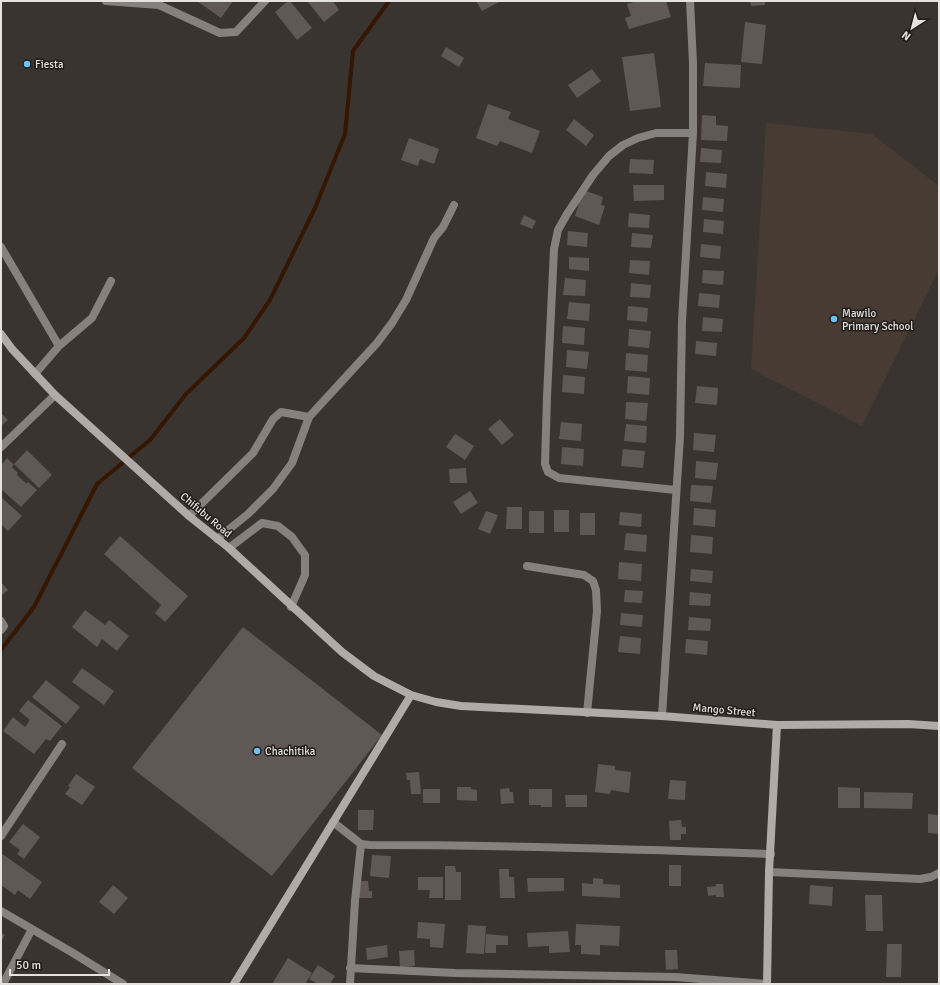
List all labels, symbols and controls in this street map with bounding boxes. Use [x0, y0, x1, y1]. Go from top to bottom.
north arrow [892, 8, 932, 48]
text: N [899, 28, 913, 43]
place label: Fiesta [35, 58, 64, 71]
marker: Fiesta [22, 59, 32, 69]
place label: Mawilo Primary School [842, 307, 913, 333]
marker: Mawilo Primary School [829, 314, 839, 324]
street label: Chifubu Road [178, 490, 234, 540]
street label: Mango Street [692, 701, 756, 719]
place label: Chachitika [265, 745, 316, 758]
marker: Chachitika [252, 746, 262, 756]
scale bar [10, 951, 109, 977]
text: 50 m [16, 958, 41, 973]

